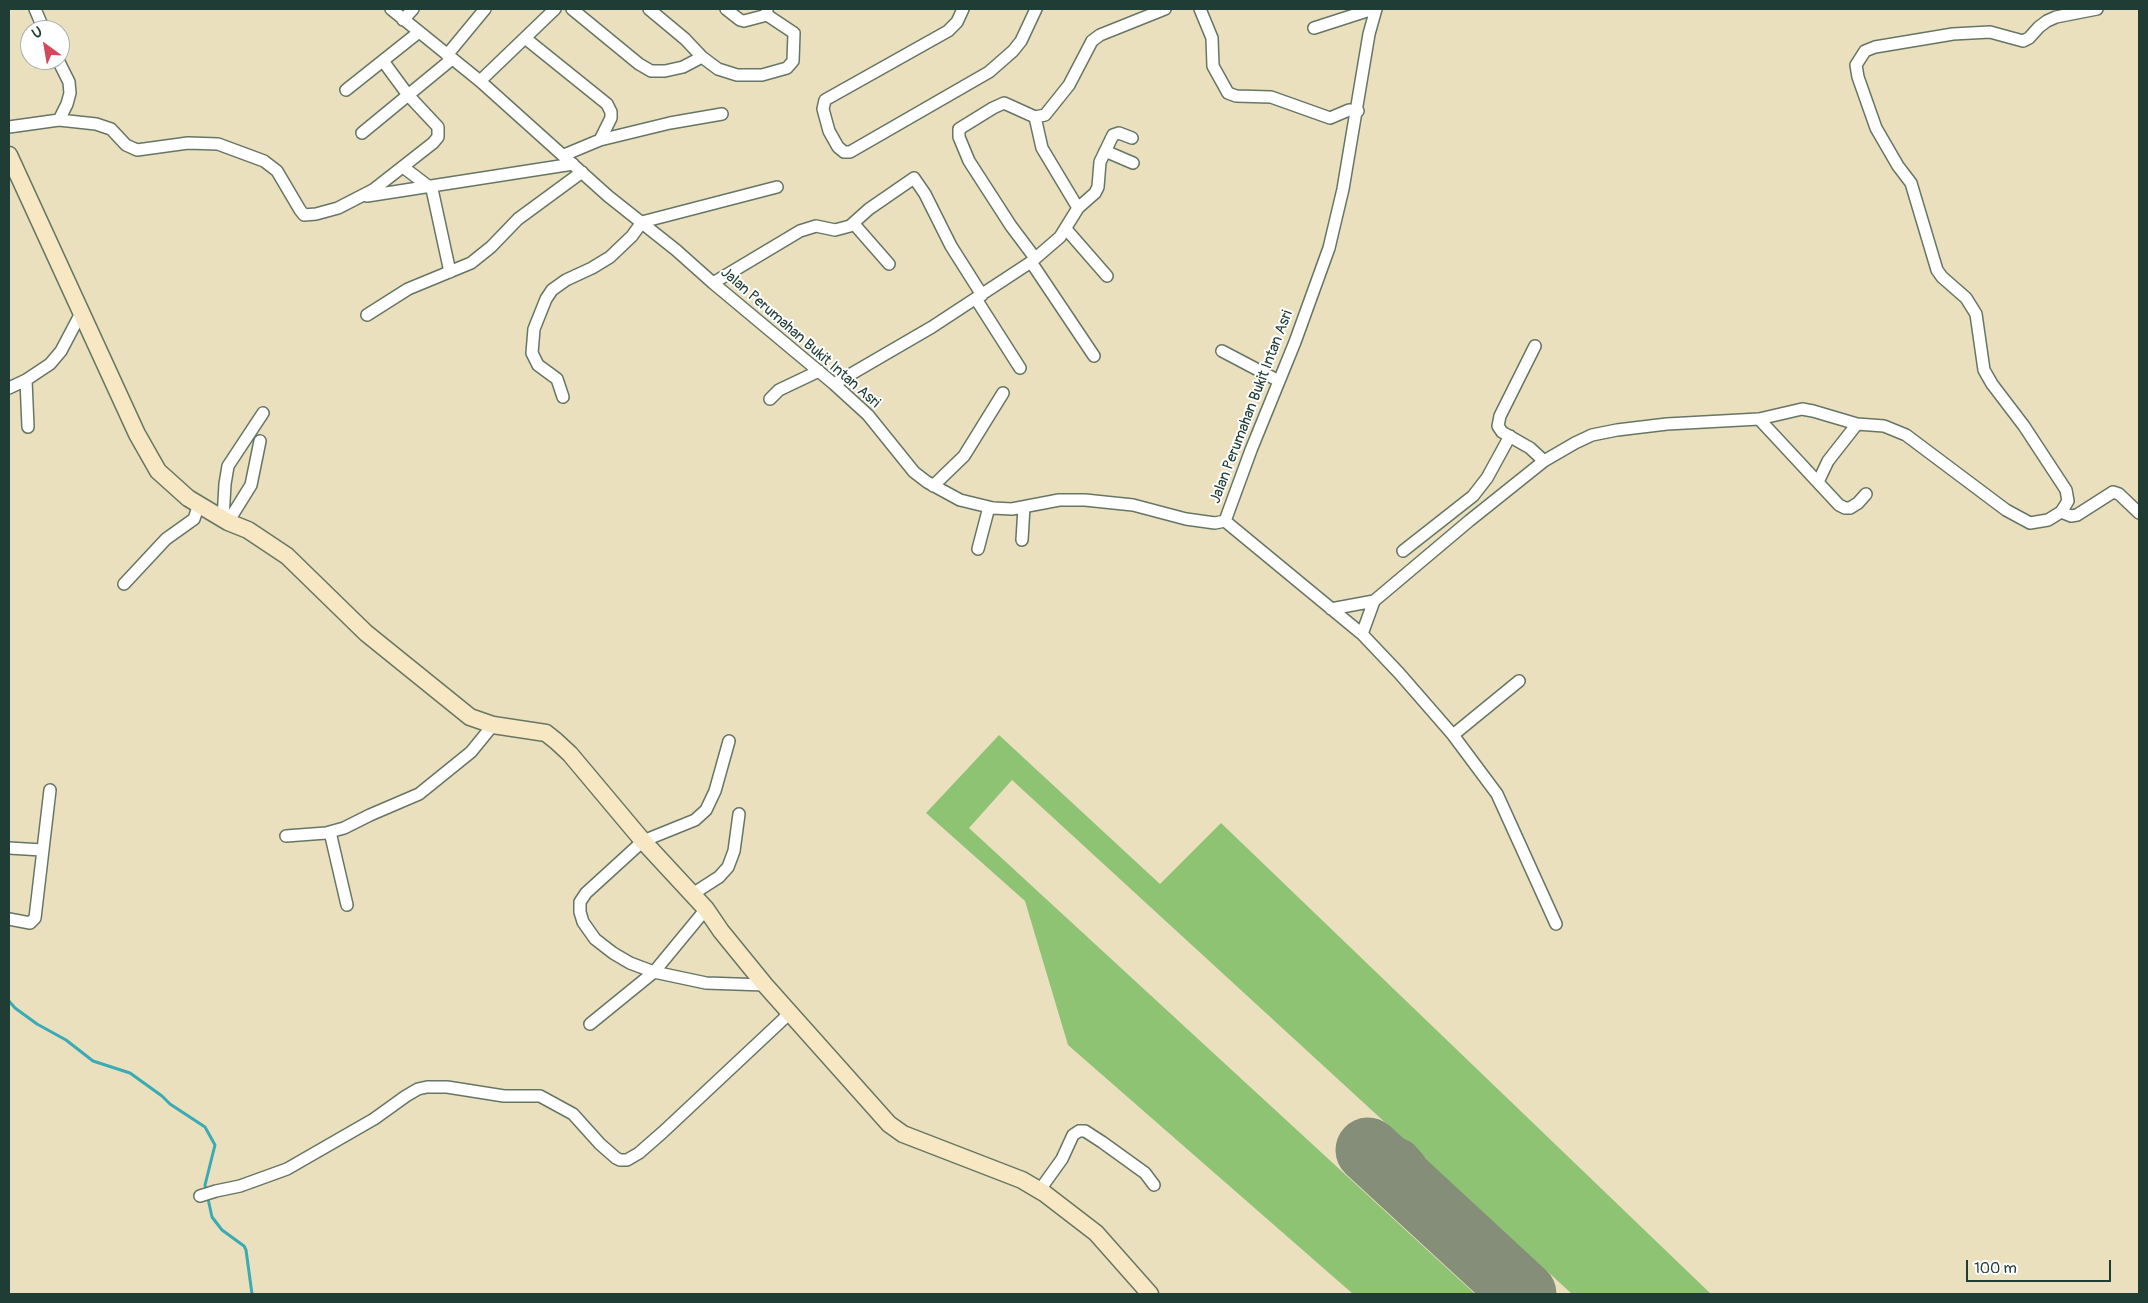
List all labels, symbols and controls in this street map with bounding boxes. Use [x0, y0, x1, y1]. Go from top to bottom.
north arrow [20, 20, 70, 70]
text: U [29, 23, 46, 42]
street label: Jalan Perumahan Bukit Intan Asri [717, 264, 883, 412]
street label: Jalan Perumahan Bukit Intan Asri [1207, 308, 1297, 506]
scale bar [1968, 1250, 2113, 1282]
text: 100 m [1974, 1259, 2017, 1278]

